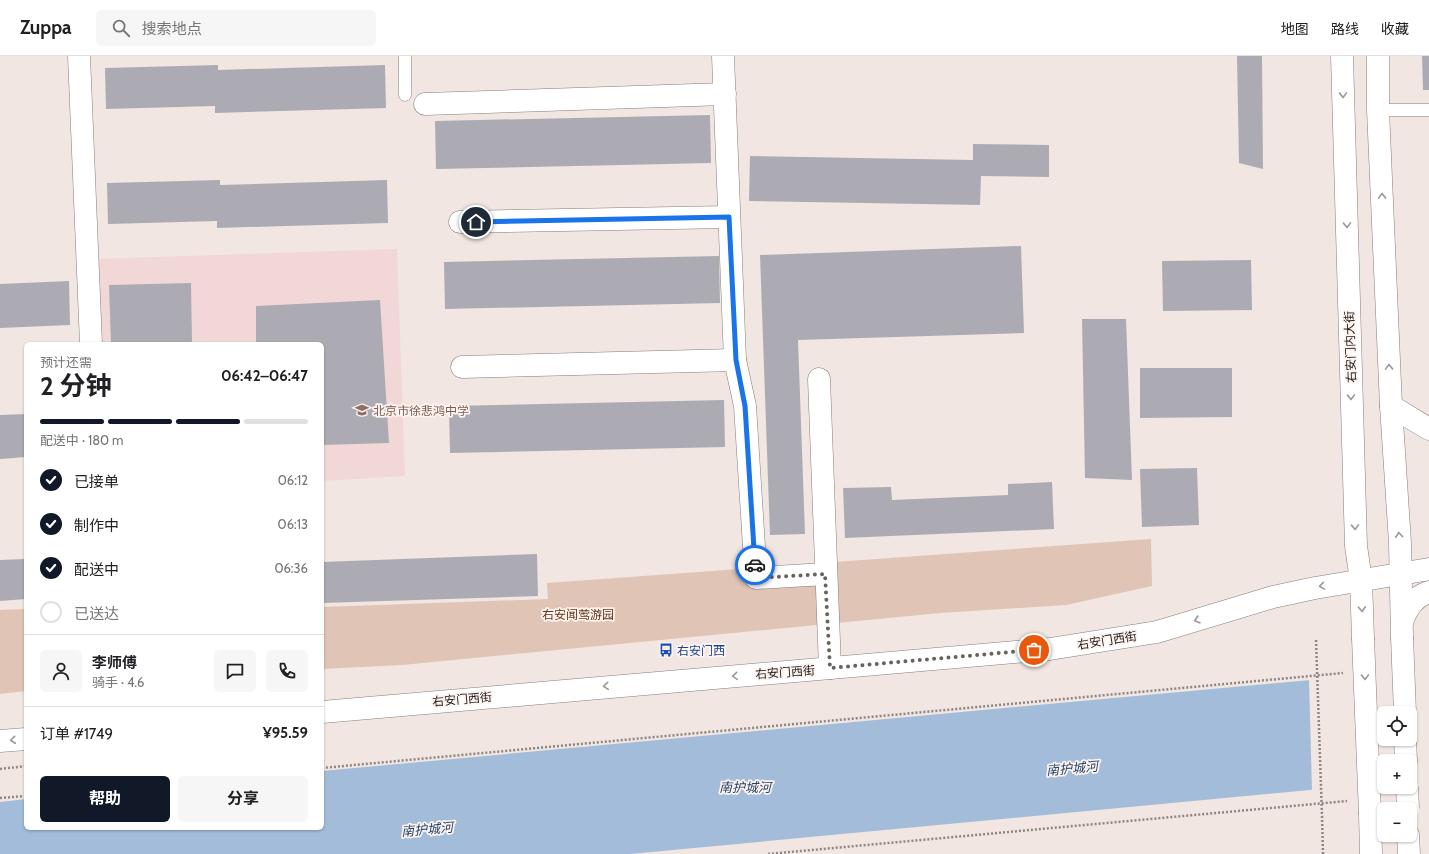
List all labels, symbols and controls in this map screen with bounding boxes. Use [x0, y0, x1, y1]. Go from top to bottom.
search box [96, 10, 376, 46]
text: Zuppa [20, 16, 72, 39]
icon: search [110, 17, 132, 39]
text: 搜索地点 [142, 20, 202, 38]
text: 地图 [1281, 20, 1309, 38]
text: 路线 [1331, 20, 1359, 38]
text: 收藏 [1381, 20, 1409, 38]
one-way arrow [1339, 92, 1347, 98]
one-way arrow [1378, 193, 1386, 199]
pin [459, 205, 493, 239]
icon: home [465, 211, 487, 233]
one-way arrow [1343, 222, 1351, 228]
street label: 右安门内大街 [1341, 311, 1359, 383]
text: 预计还需 [40, 354, 92, 370]
one-way arrow [1385, 364, 1394, 370]
text: 06:42–06:47 [221, 367, 308, 385]
text: 2 分钟 [40, 370, 112, 402]
one-way arrow [1347, 394, 1356, 400]
school or university icon: 北京市徐悲鸿中学 [354, 402, 370, 418]
place label: 北京市徐悲鸿中学 [373, 403, 469, 418]
text: 配送中 · 180 m [40, 432, 123, 448]
icon: check [40, 469, 62, 491]
text: 06:12 [278, 472, 308, 488]
text: 已接单 [74, 473, 119, 491]
icon: check [40, 513, 62, 535]
text: 06:13 [278, 516, 308, 532]
text: 制作中 [74, 517, 119, 535]
one-way arrow [1351, 524, 1359, 530]
one-way arrow [1395, 532, 1404, 538]
courier [735, 545, 775, 585]
icon: car [744, 554, 766, 576]
icon: check [40, 557, 62, 579]
text: 06:36 [274, 560, 308, 576]
text: 配送中 [74, 561, 119, 579]
one-way arrow [1319, 581, 1325, 590]
text: 已送达 [74, 605, 119, 623]
one-way arrow [1358, 606, 1366, 612]
park label: 右安闻莺游园 [542, 607, 614, 622]
one-way arrow [1194, 615, 1201, 624]
street label: 右安门西街 [1076, 628, 1138, 652]
pin [1017, 633, 1051, 667]
icon: bag [1023, 639, 1045, 661]
bus stop icon: 右安门西 [658, 642, 674, 658]
place label: 右安门西 [677, 643, 725, 658]
button: person [40, 650, 82, 692]
button: chat [214, 650, 256, 692]
button: phone [266, 650, 308, 692]
text: 李师傅 [92, 654, 137, 672]
street label: 右安门西街 [755, 662, 815, 682]
one-way arrow [732, 671, 738, 680]
text: 骑手 · 4.6 [92, 674, 144, 690]
one-way arrow [1361, 674, 1369, 680]
one-way arrow [603, 682, 609, 691]
street label: 右安门西街 [431, 689, 493, 709]
map controls [1377, 706, 1417, 842]
button: locate [1377, 706, 1417, 746]
text: ¥95.59 [263, 724, 308, 742]
text: 订单 #1749 [40, 725, 113, 743]
one-way arrow [10, 735, 16, 744]
button: + [1377, 754, 1417, 794]
water label: 南护城河 [1045, 758, 1102, 778]
button: 帮助 [40, 776, 170, 822]
button: 分享 [178, 776, 308, 822]
water label: 南护城河 [719, 779, 774, 795]
button: − [1377, 802, 1417, 842]
water label: 南护城河 [400, 819, 457, 839]

